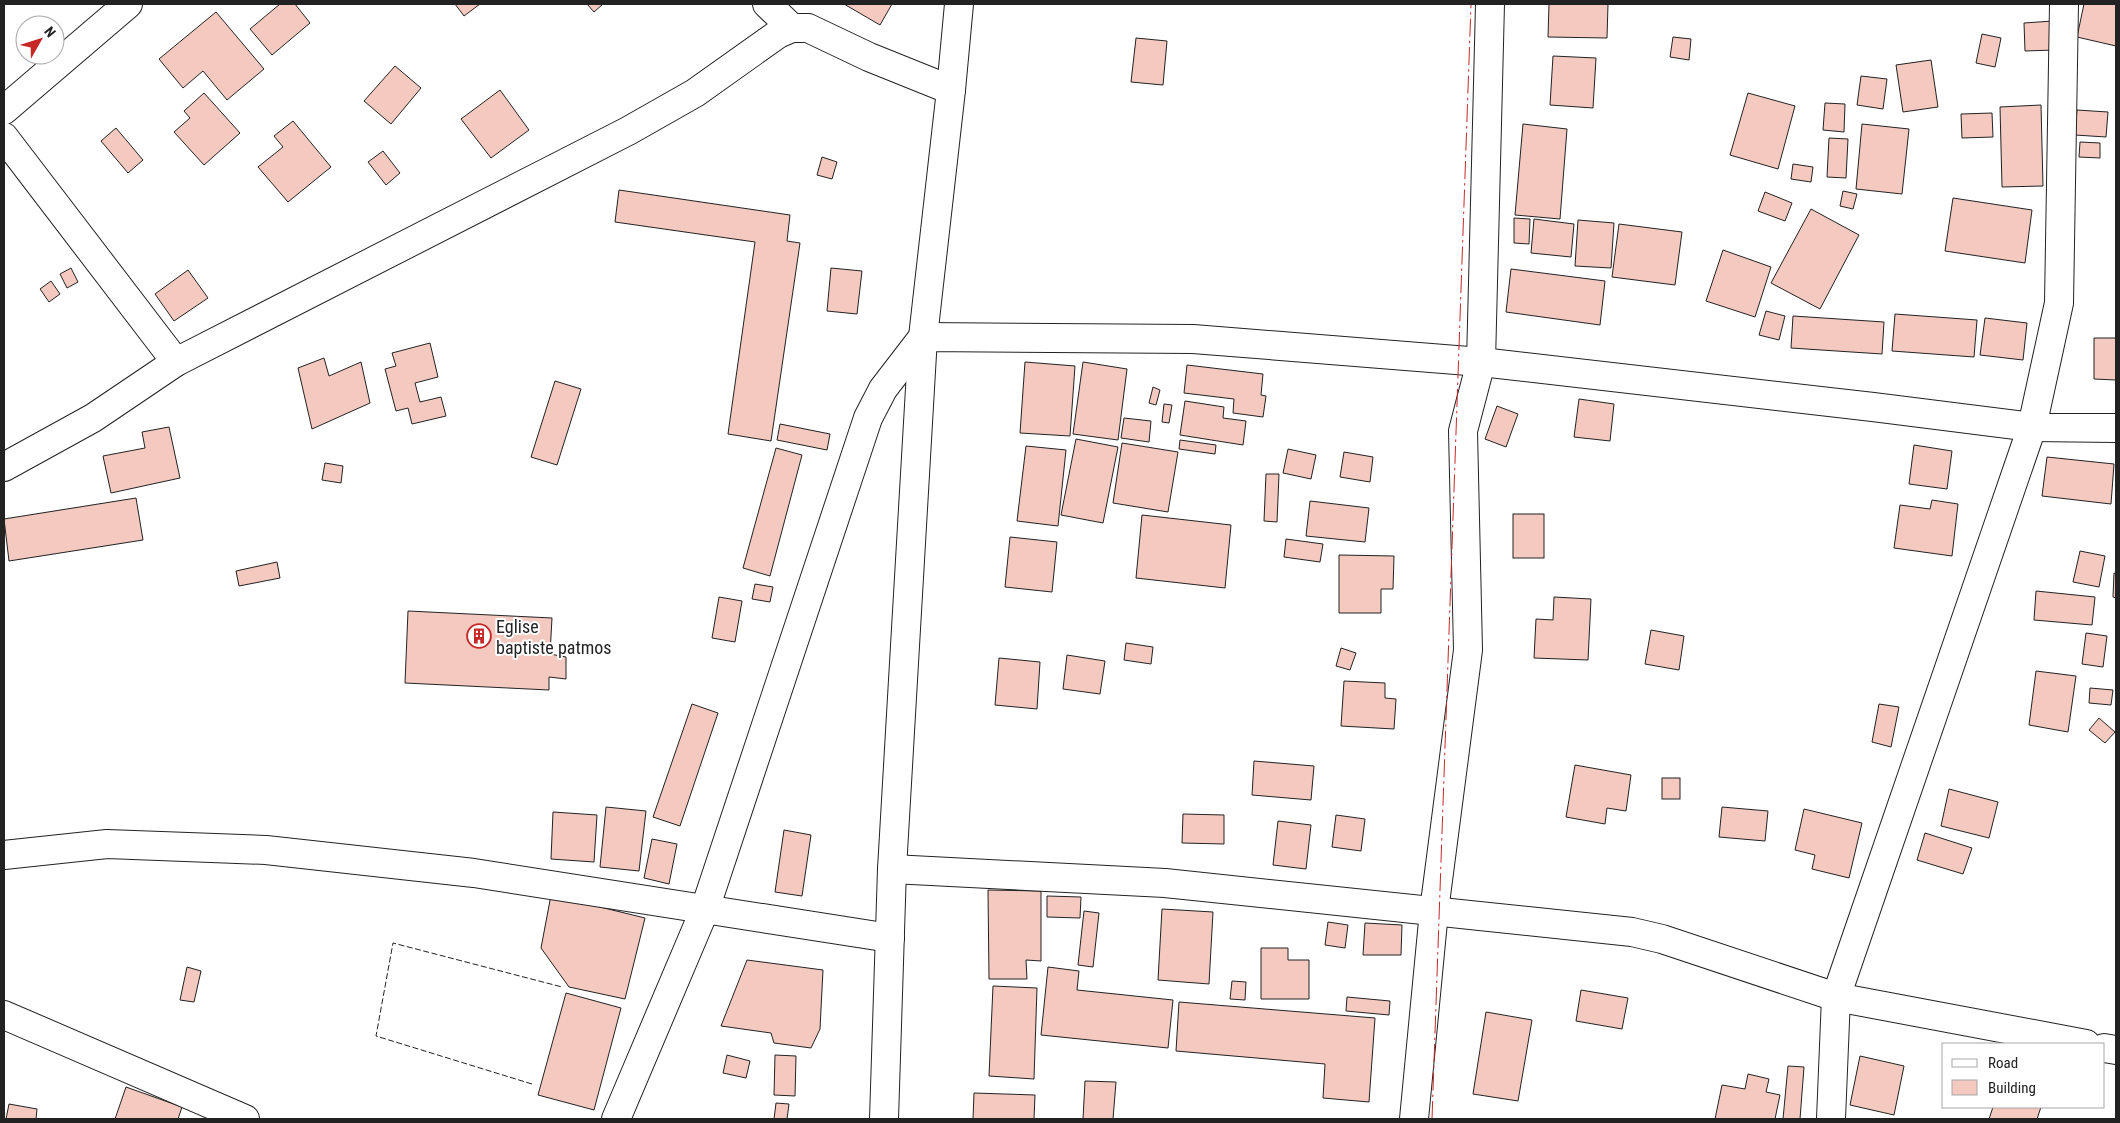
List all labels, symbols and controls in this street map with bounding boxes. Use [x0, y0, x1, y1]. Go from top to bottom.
north arrow [15, 15, 65, 65]
text: N [41, 23, 59, 40]
place label: Eglise baptiste patmos [496, 616, 612, 658]
building icon: Eglise baptiste patmos [466, 623, 492, 649]
legend [1942, 1043, 2105, 1108]
text: Road [1988, 1054, 2018, 1072]
text: Building [1988, 1079, 2036, 1097]

